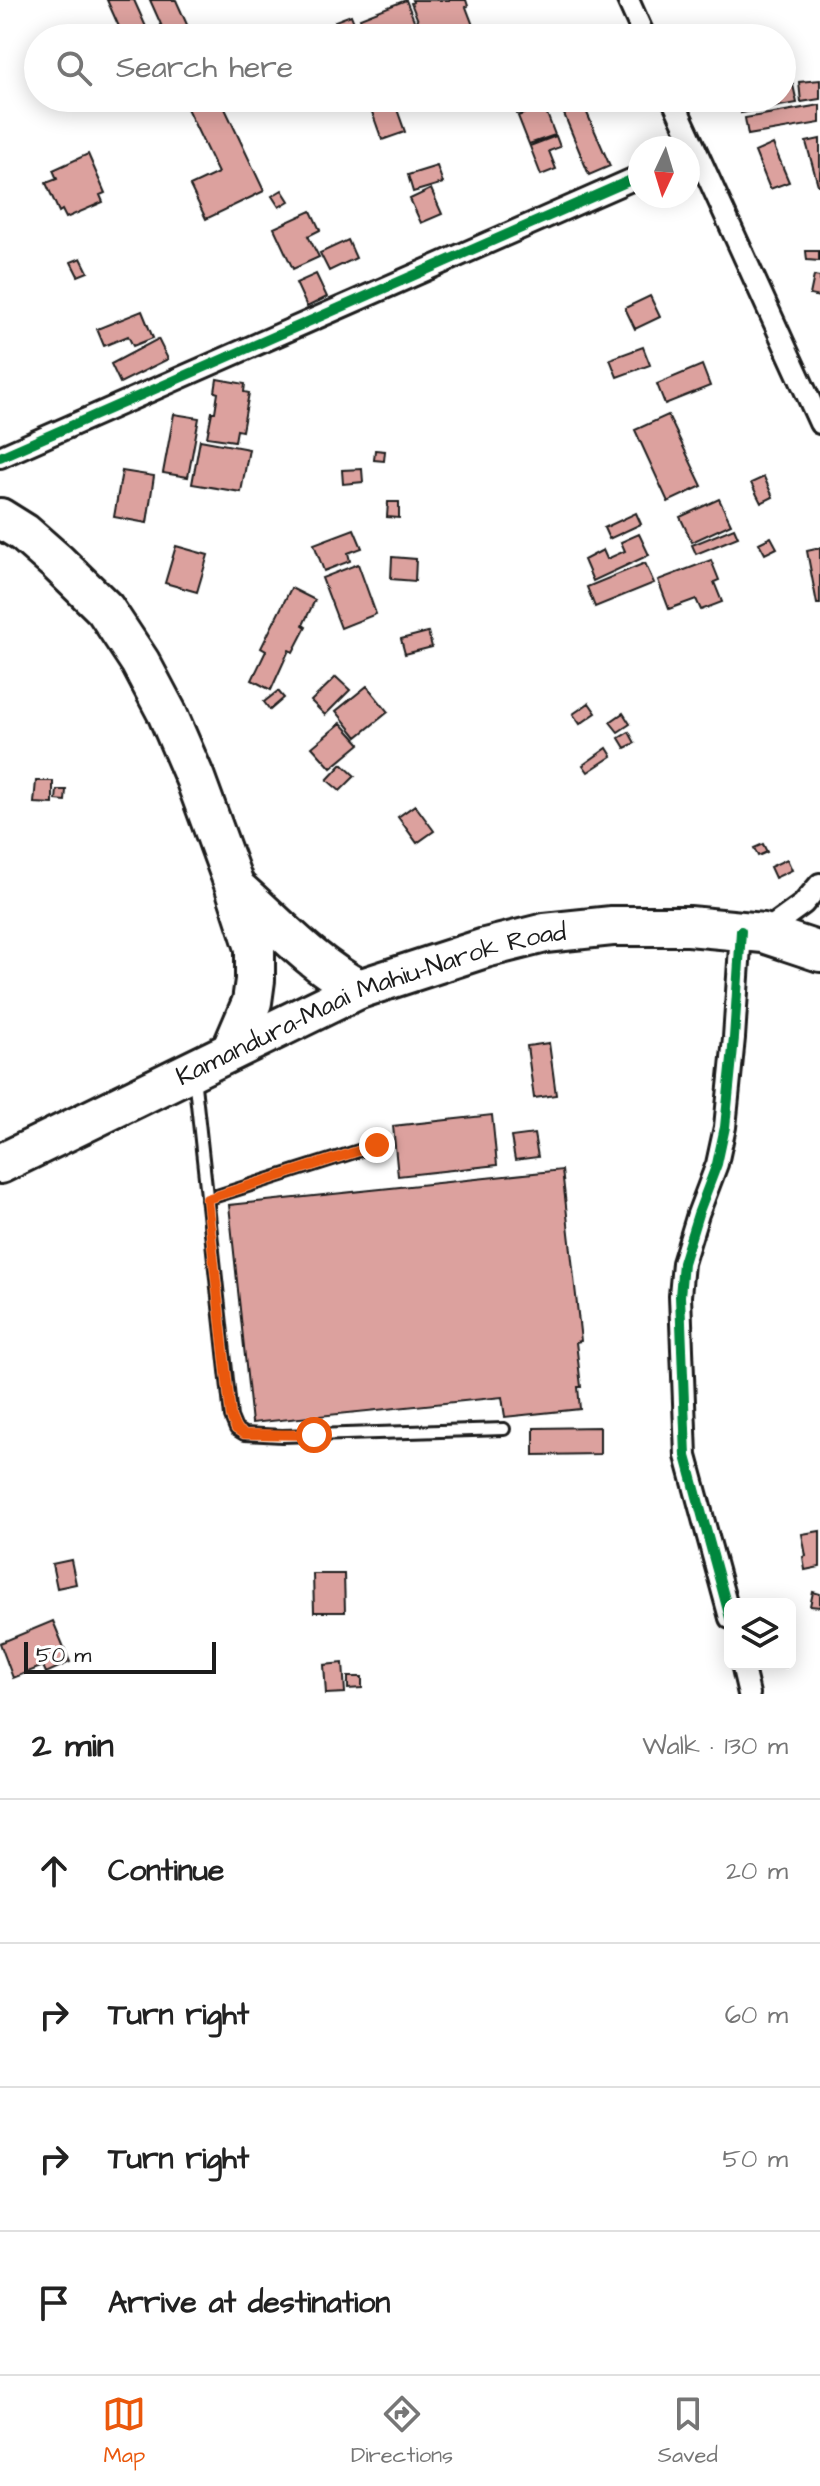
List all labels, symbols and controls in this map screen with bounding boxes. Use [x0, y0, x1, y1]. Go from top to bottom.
search box [24, 24, 796, 112]
icon: search [52, 46, 96, 90]
text: Search here [116, 47, 293, 89]
north arrow [628, 136, 700, 208]
street label: Kamandura-Maai Mahiu-Narok Road [170, 914, 568, 1095]
route end [359, 1127, 395, 1163]
route start [296, 1417, 332, 1453]
map controls [724, 1598, 796, 1670]
button: layers [724, 1598, 796, 1670]
scale bar [24, 1638, 216, 1674]
text: 50 m [36, 1640, 91, 1671]
text: 2 min [32, 1722, 114, 1770]
text: Walk · 130 m [642, 1728, 788, 1764]
icon: ahead [32, 1849, 76, 1893]
text: Continue [108, 1850, 224, 1892]
text: 20 m [726, 1853, 788, 1889]
icon: right [32, 1993, 76, 2037]
text: Turn right [108, 1994, 249, 2036]
text: 60 m [725, 1997, 788, 2033]
icon: right [32, 2137, 76, 2181]
text: Turn right [108, 2138, 249, 2180]
text: 50 m [723, 2141, 788, 2177]
icon: arrive [32, 2281, 76, 2325]
text: Arrive at destination [108, 2282, 390, 2324]
tab: Map [102, 2392, 146, 2471]
tab: Directions [351, 2392, 453, 2471]
tab: Saved [658, 2392, 718, 2471]

